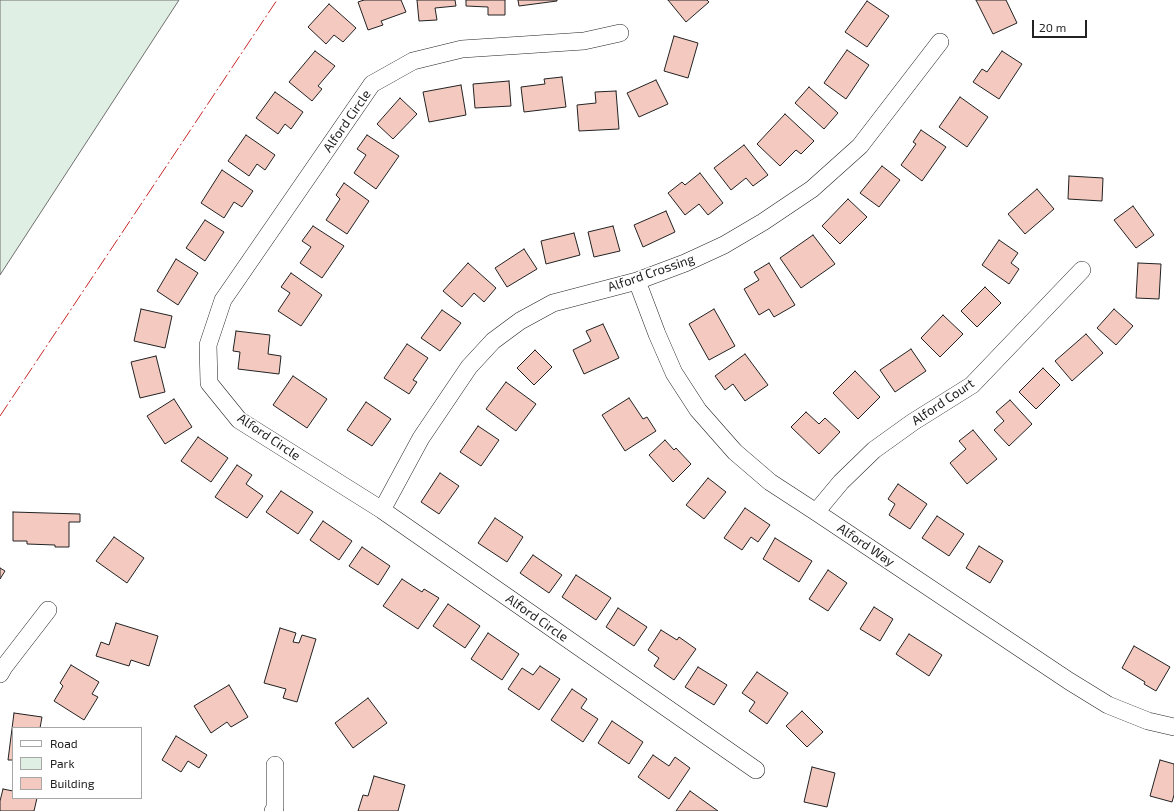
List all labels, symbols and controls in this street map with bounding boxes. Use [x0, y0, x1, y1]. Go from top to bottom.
scale bar [1034, 12, 1089, 38]
text: 20 m [1039, 20, 1066, 34]
street label: Alford Circle [320, 87, 374, 155]
street label: Alford Crossing [606, 251, 696, 295]
street label: Alford Court [909, 375, 977, 429]
street label: Alford Circle [235, 410, 303, 464]
street label: Alford Way [834, 520, 898, 570]
street label: Alford Circle [503, 591, 571, 645]
legend [12, 727, 142, 799]
text: Road [50, 736, 78, 750]
text: Park [50, 756, 75, 770]
text: Building [50, 776, 94, 790]

